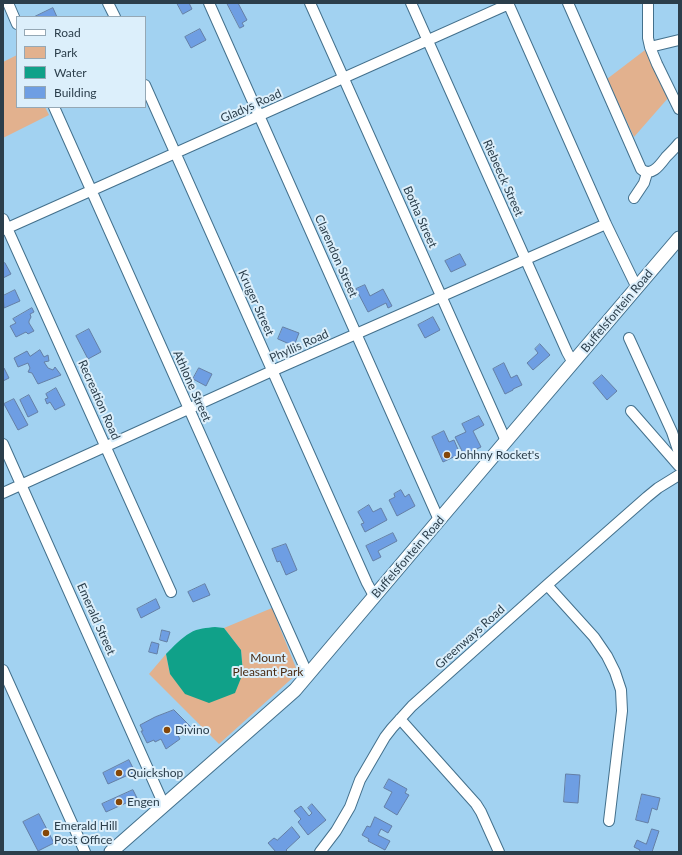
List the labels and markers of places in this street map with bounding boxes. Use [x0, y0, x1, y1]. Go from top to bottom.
place label: Johhny Rocket's [455, 448, 539, 462]
marker: Johhny Rocket's [442, 450, 452, 460]
place label: Divino [175, 723, 209, 737]
marker: Divino [162, 725, 172, 735]
place label: Quickshop [127, 766, 183, 780]
marker: Quickshop [114, 768, 124, 778]
place label: Engen [127, 795, 160, 809]
marker: Engen [114, 797, 124, 807]
place label: Emerald Hill Post Office [54, 819, 117, 847]
marker: Emerald Hill Post Office [41, 828, 51, 838]

